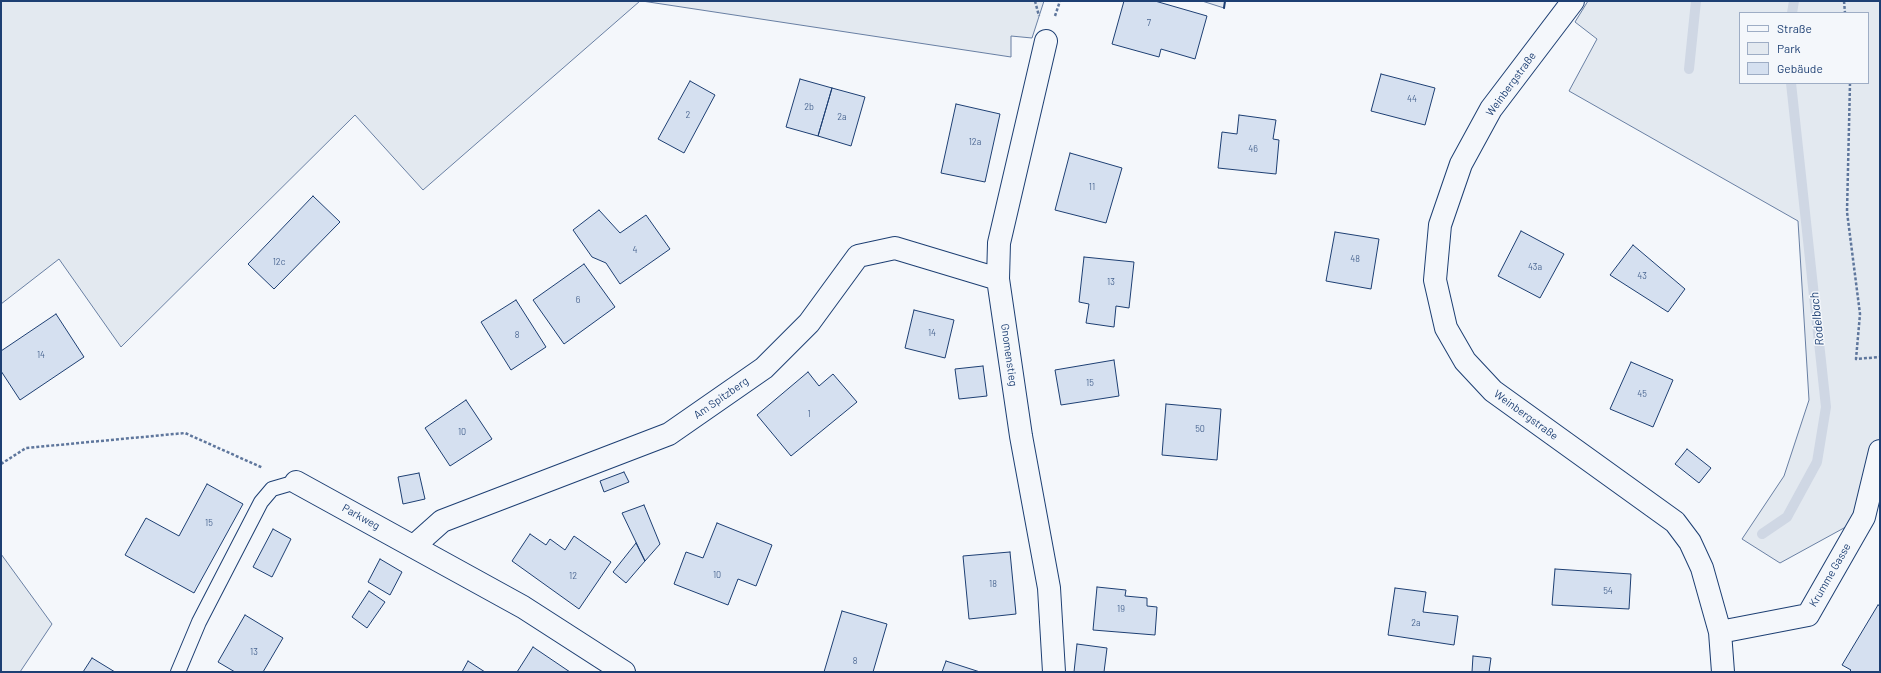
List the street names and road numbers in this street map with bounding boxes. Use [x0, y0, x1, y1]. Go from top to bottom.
street label: Weinbergstraße [1483, 49, 1539, 119]
street label: Gnomenstieg [998, 323, 1020, 387]
street label: Am Spitzberg [691, 374, 751, 422]
street label: Weinbergstraße [1491, 387, 1561, 443]
street label: Parkweg [340, 501, 382, 533]
street label: Krumme Gasse [1806, 541, 1854, 609]

